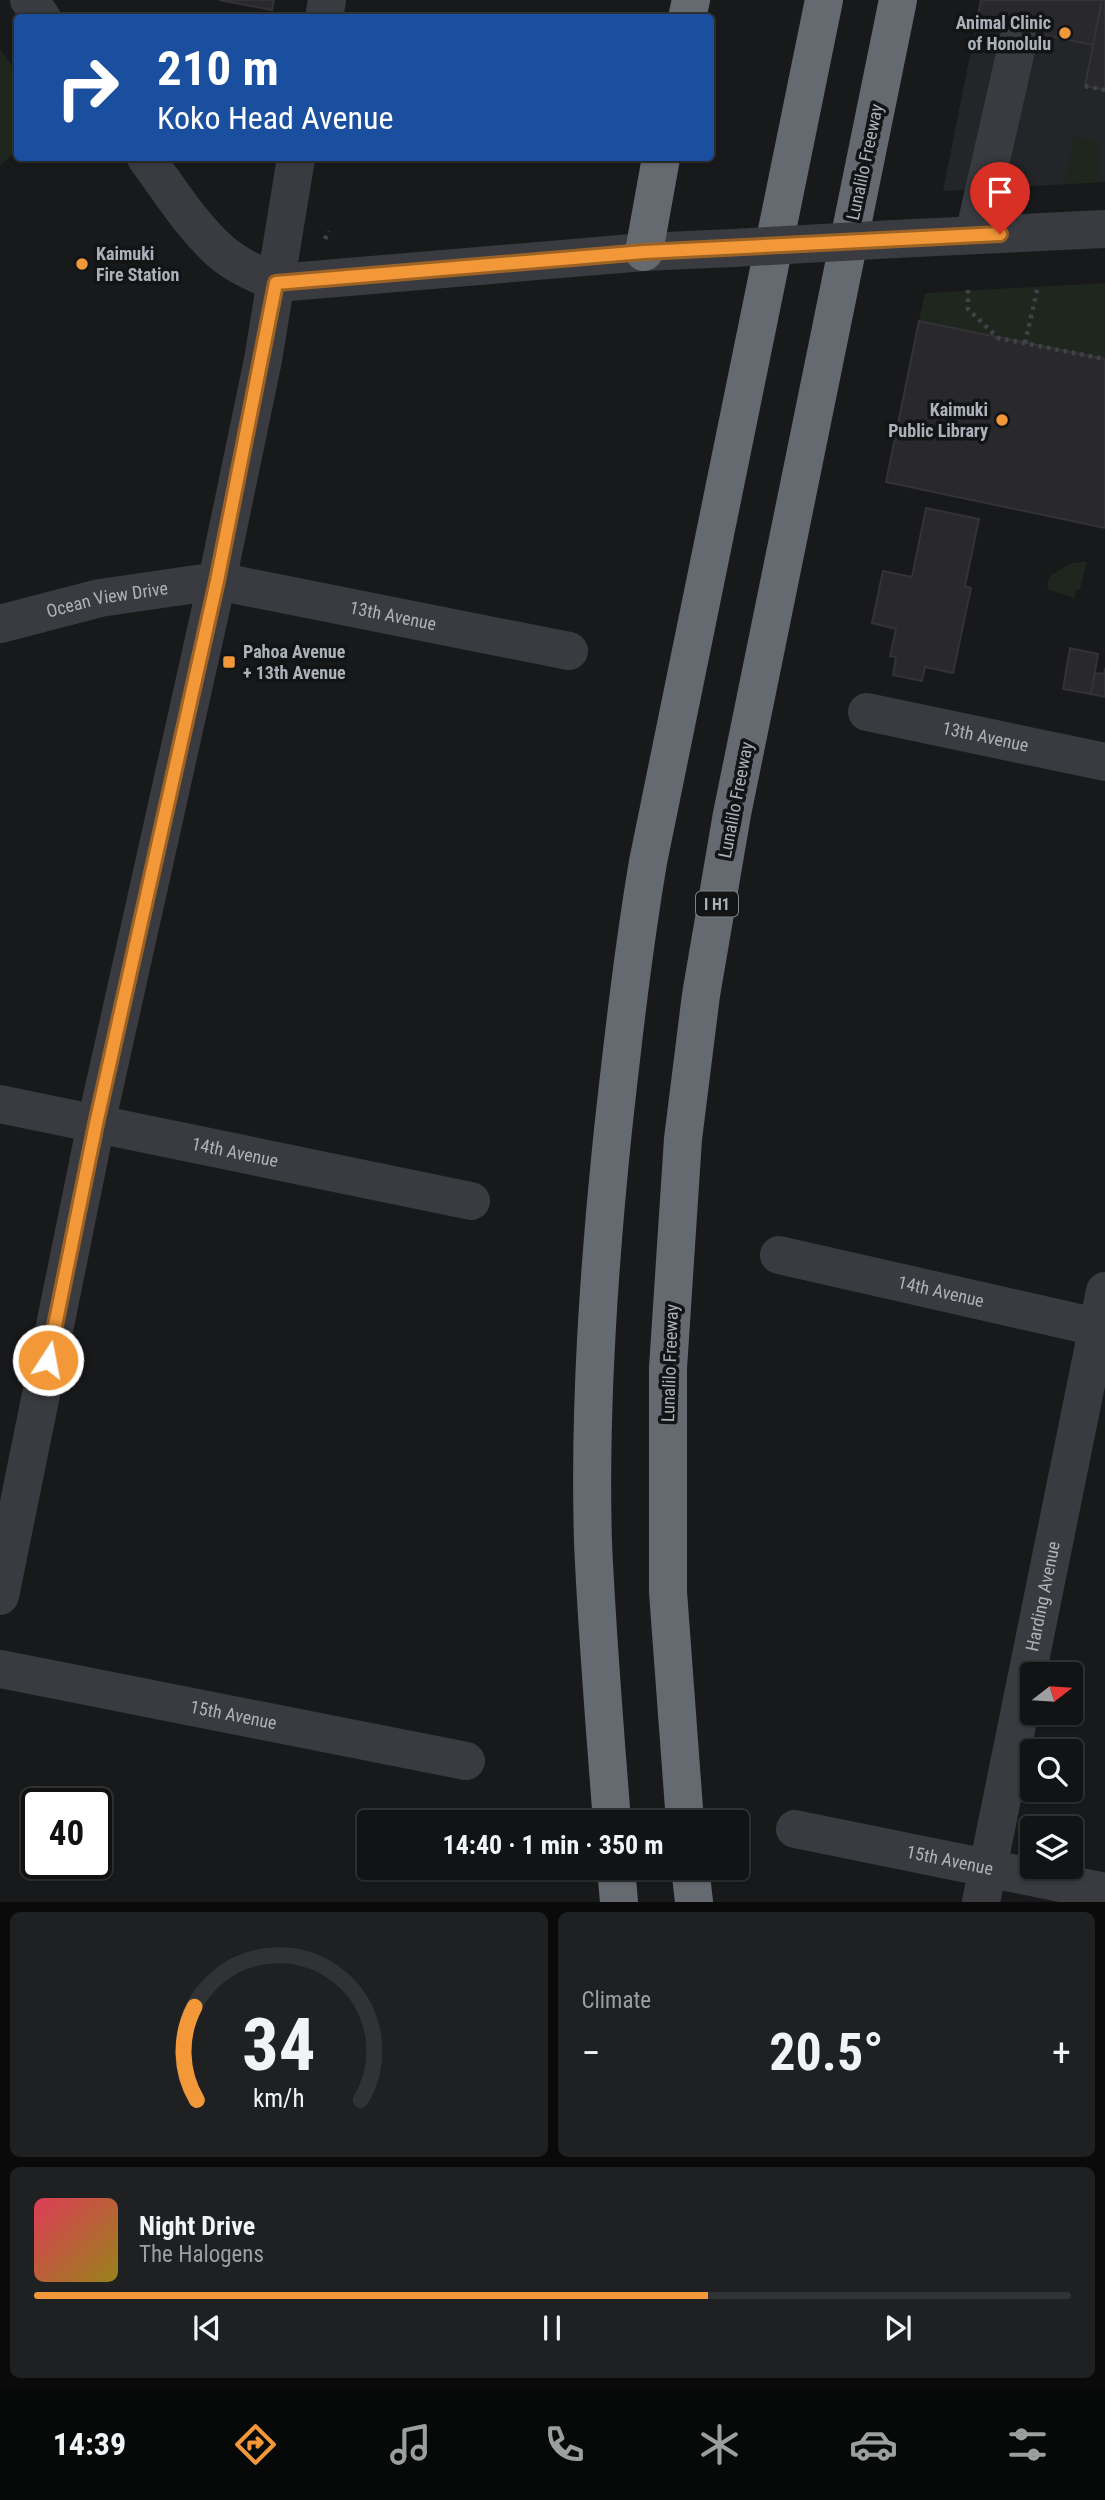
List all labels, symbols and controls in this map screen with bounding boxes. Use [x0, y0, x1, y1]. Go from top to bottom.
place label: Animal Clinic of Honolulu [956, 12, 1051, 54]
marker: Animal Clinic of Honolulu [1057, 25, 1073, 41]
text: 210 m [157, 40, 279, 97]
icon: right [42, 42, 133, 133]
text: Koko Head Avenue [157, 99, 393, 137]
street label: Lunalilo Freeway [842, 101, 887, 222]
pin [970, 162, 1030, 234]
icon: arrive [981, 173, 1019, 211]
place label: Kaimuki Fire Station [96, 243, 179, 285]
marker: Kaimuki Fire Station [74, 256, 90, 272]
place label: Kaimuki Public Library [888, 399, 988, 441]
marker: Kaimuki Public Library [994, 412, 1010, 428]
street label: Ocean View Drive [44, 577, 169, 622]
street label: 13th Avenue [348, 597, 438, 634]
place label: Pahoa Avenue + 13th Avenue [243, 641, 346, 683]
marker: Pahoa Avenue + 13th Avenue [221, 654, 237, 670]
street label: 13th Avenue [940, 717, 1031, 756]
street label: Lunalilo Freeway [714, 739, 757, 860]
road number: I H1 [696, 891, 738, 916]
street label: 14th Avenue [190, 1133, 280, 1171]
street label: 14th Avenue [896, 1271, 986, 1311]
street label: Lunalilo Freeway [657, 1303, 682, 1422]
position arrow [11, 1323, 85, 1397]
street label: Harding Avenue [1021, 1539, 1064, 1653]
north arrow [1020, 1662, 1083, 1726]
map controls [1020, 1662, 1083, 1879]
street label: 15th Avenue [188, 1696, 279, 1733]
button: search [1020, 1739, 1083, 1802]
speed limit sign: 40 [21, 1788, 112, 1879]
button: layers [1020, 1816, 1083, 1879]
text: 14:40 · 1 min · 350 m [443, 1830, 663, 1860]
street label: 15th Avenue [905, 1841, 995, 1879]
text: Climate [582, 1987, 651, 2014]
text: 34 [242, 2003, 316, 2089]
text: 20.5° [769, 2022, 883, 2083]
text: − [582, 2031, 601, 2075]
text: + [1052, 2031, 1071, 2075]
text: km/h [253, 2084, 304, 2113]
text: Night Drive [139, 2211, 255, 2241]
text: The Halogens [139, 2241, 264, 2268]
icon: previous [188, 2309, 226, 2347]
icon: pause [533, 2309, 571, 2347]
icon: next [879, 2309, 917, 2347]
icon: directions [231, 2420, 280, 2469]
icon: music [386, 2420, 435, 2469]
icon: phone [540, 2420, 589, 2469]
icon: climate [695, 2420, 744, 2469]
icon: car [849, 2420, 898, 2469]
icon: filters [1003, 2420, 1052, 2469]
text: 14:39 [53, 2425, 126, 2463]

